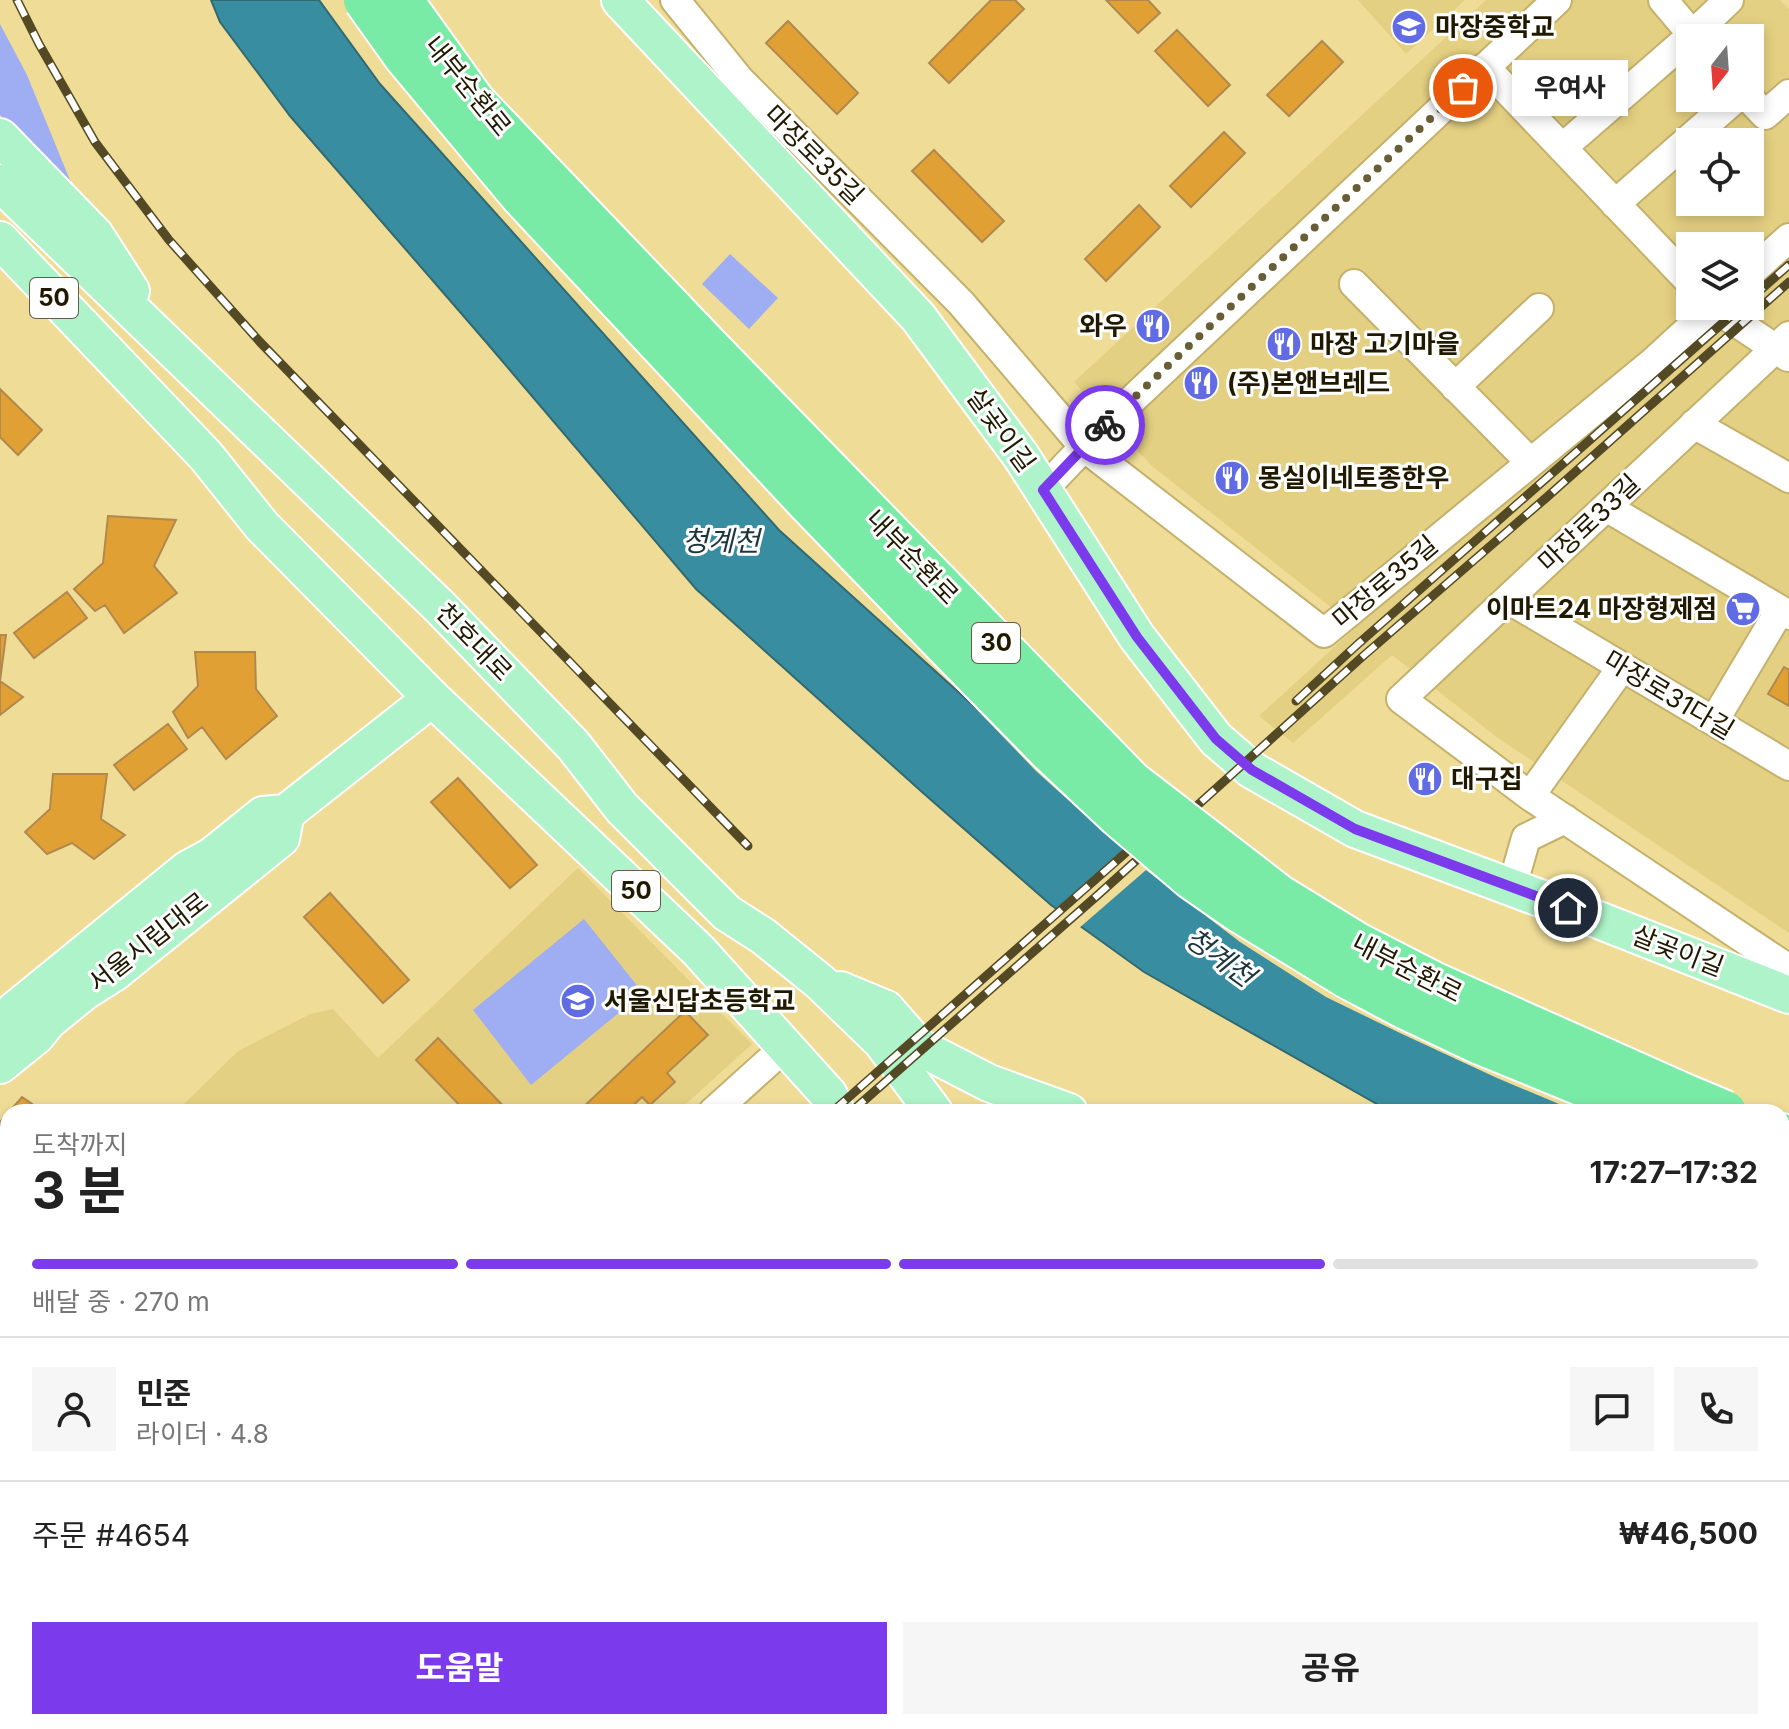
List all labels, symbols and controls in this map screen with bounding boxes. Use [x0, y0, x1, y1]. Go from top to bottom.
school or university icon: 마장중학교 [1390, 8, 1428, 46]
place label: 마장중학교 [1435, 11, 1555, 42]
north arrow [1676, 24, 1764, 112]
map controls [1676, 24, 1764, 320]
street label: 내부순환로 [419, 29, 518, 142]
pin [1429, 54, 1497, 122]
callout: 우여사 [1511, 60, 1627, 116]
icon: bag [1441, 66, 1485, 110]
text: 우여사 [1534, 72, 1606, 103]
street label: 마장로35길 [758, 99, 870, 211]
button: locate [1676, 128, 1764, 216]
button: layers [1676, 232, 1764, 320]
road number: 50 [30, 278, 78, 318]
restaurant icon: 와우 [1134, 307, 1172, 345]
place label: 와우 [1079, 310, 1127, 341]
restaurant icon: 마장 고기마을 [1265, 325, 1303, 363]
place label: 마장 고기마을 [1310, 328, 1460, 359]
restaurant icon: (주)본앤브레드 [1182, 364, 1220, 402]
place label: (주)본앤브레드 [1227, 367, 1390, 398]
street label: 살곶이길 [961, 382, 1042, 478]
courier [1065, 385, 1145, 465]
icon: bike [1083, 403, 1127, 447]
restaurant icon: 몽실이네토종한우 [1213, 459, 1251, 497]
place label: 몽실이네토종한우 [1258, 462, 1449, 493]
street label: 마장로33길 [1531, 468, 1646, 578]
street label: 내부순환로 [860, 503, 965, 610]
water label: 청계천 [682, 524, 763, 558]
street label: 마장로35길 [1326, 529, 1443, 634]
supermarket icon: 이마트24 마장형제점 [1724, 590, 1762, 628]
place label: 이마트24 마장형제점 [1486, 593, 1717, 624]
street label: 천호대로 [430, 596, 519, 687]
road number: 30 [972, 623, 1020, 663]
street label: 마장로31다길 [1599, 644, 1740, 746]
restaurant icon: 대구집 [1406, 760, 1444, 798]
place label: 대구집 [1451, 763, 1523, 794]
road number: 50 [612, 871, 660, 911]
pin [1534, 874, 1602, 942]
street label: 서울시립대로 [82, 885, 214, 998]
icon: home [1546, 886, 1590, 930]
street label: 살곶이길 [1628, 919, 1728, 982]
water label: 청계천 [1179, 921, 1264, 995]
street label: 내부순환로 [1347, 927, 1468, 1009]
school or university icon: 서울신답초등학교 [559, 982, 597, 1020]
place label: 서울신답초등학교 [604, 985, 795, 1016]
text: 도착까지 [32, 1129, 128, 1160]
text: 17:27–17:32 [1590, 1154, 1758, 1190]
text: 3 분 [32, 1159, 126, 1222]
text: 배달 중 · 270 m [32, 1286, 210, 1317]
button: person [32, 1367, 116, 1451]
button: chat [1570, 1367, 1654, 1451]
button: phone [1674, 1367, 1758, 1451]
text: 민준 [136, 1375, 191, 1411]
text: 라이더 · 4.8 [136, 1418, 269, 1449]
text: ₩46,500 [1618, 1515, 1758, 1551]
text: 주문 #4654 [32, 1517, 190, 1553]
button: 도움말 [32, 1622, 887, 1714]
button: 공유 [903, 1622, 1758, 1714]

